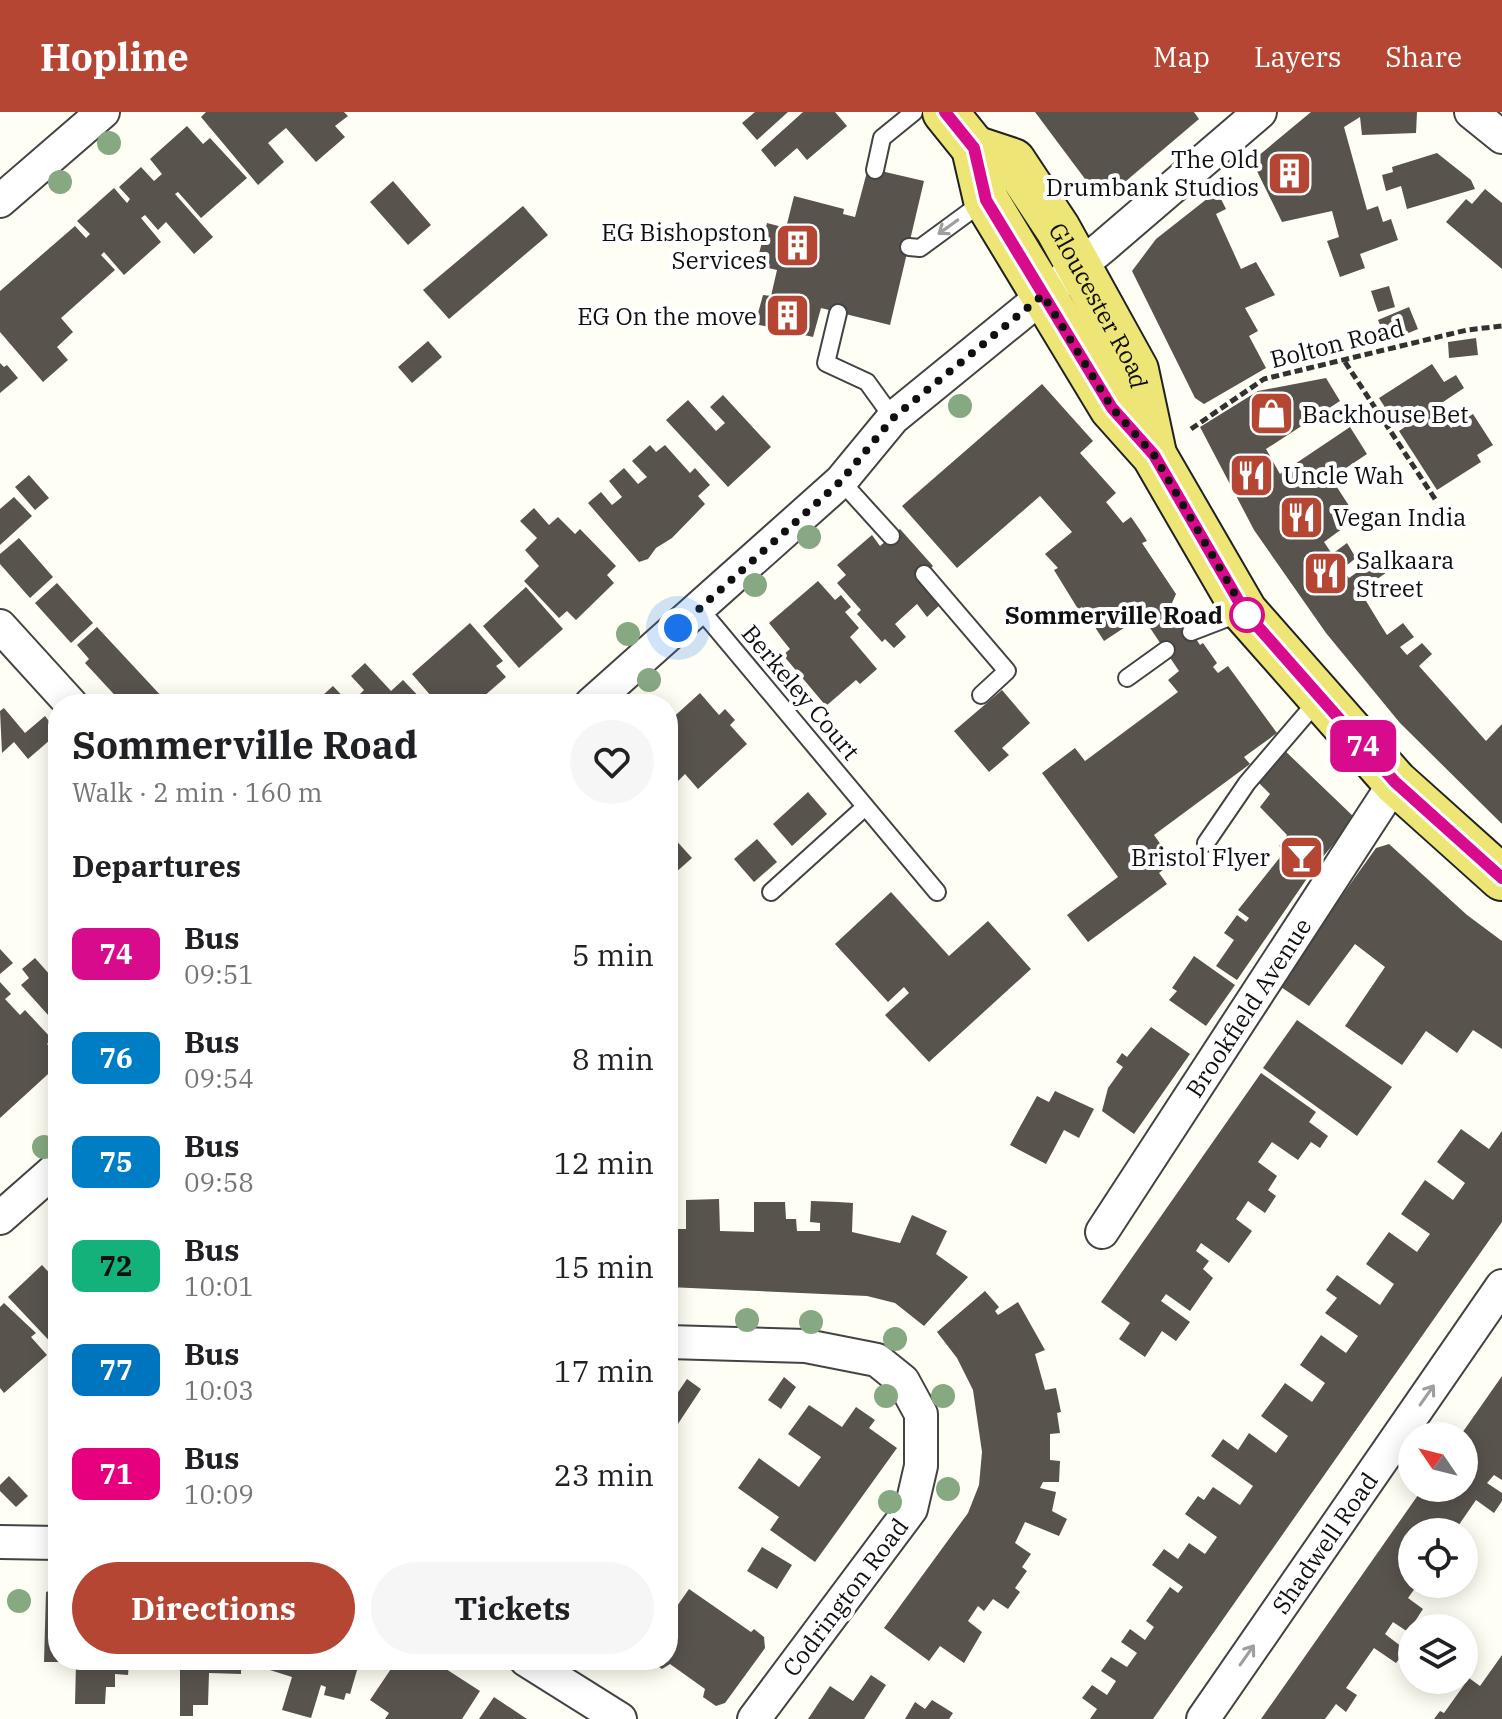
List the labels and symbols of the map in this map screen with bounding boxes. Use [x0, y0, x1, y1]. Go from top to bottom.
place label: The Old Drumbank Studios [1046, 143, 1259, 203]
building icon: The Old Drumbank Studios [1266, 149, 1314, 197]
place label: EG Bishopston Services [601, 216, 767, 276]
street label: Gloucester Road [1042, 217, 1155, 391]
one-way arrow [938, 219, 960, 236]
building icon: EG Bishopston Services [774, 222, 822, 270]
building icon: EG On the move [764, 292, 812, 340]
place label: EG On the move [577, 300, 757, 332]
street label: Bolton Road [1267, 311, 1407, 375]
shop icon: Backhouse Bet [1247, 390, 1295, 438]
place label: Backhouse Bet [1302, 398, 1469, 430]
restaurant icon: Uncle Wah [1228, 451, 1276, 499]
place label: Uncle Wah [1283, 459, 1404, 491]
restaurant icon: Vegan India [1278, 493, 1326, 541]
place label: Vegan India [1333, 501, 1466, 533]
place label: Salkaara Street [1356, 544, 1454, 604]
restaurant icon: Salkaara Street [1301, 550, 1349, 598]
marker: Sommerville Road [1230, 598, 1264, 632]
place label: Sommerville Road [1005, 599, 1223, 631]
your location [658, 608, 698, 648]
street label: Berkeley Court [735, 618, 867, 766]
line badge: 74 [1327, 720, 1399, 772]
bar icon: Bristol Flyer [1277, 833, 1325, 881]
place label: Bristol Flyer [1131, 841, 1270, 873]
street label: Brookfield Avenue [1178, 912, 1318, 1103]
one-way arrow [1419, 1385, 1435, 1407]
north arrow [1398, 1422, 1478, 1502]
street label: Shadwell Road [1264, 1466, 1385, 1620]
street label: Codrington Road [775, 1511, 915, 1683]
one-way arrow [1239, 1644, 1255, 1666]

